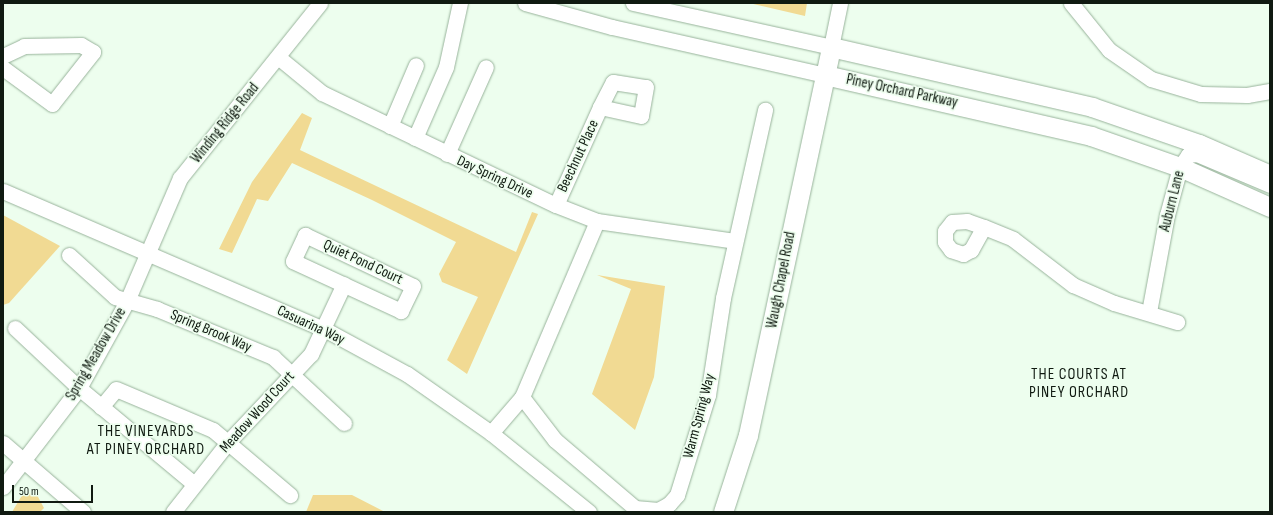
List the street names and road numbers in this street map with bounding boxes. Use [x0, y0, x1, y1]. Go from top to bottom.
street label: Piney Orchard Parkway [845, 70, 959, 112]
street label: Winding Ridge Road [187, 79, 263, 167]
street label: Beechnut Place [553, 117, 603, 195]
street label: Day Spring Drive [454, 152, 536, 202]
street label: Auburn Lane [1156, 169, 1188, 233]
street label: Waugh Chapel Road [763, 230, 799, 330]
street label: Quiet Pond Court [320, 236, 406, 288]
street label: Casuarina Way [274, 301, 348, 349]
street label: Spring Meadow Drive [62, 304, 130, 404]
street label: Spring Brook Way [168, 306, 254, 356]
street label: Meadow Wood Court [216, 368, 298, 456]
street label: Warm Spring Way [679, 372, 719, 460]

